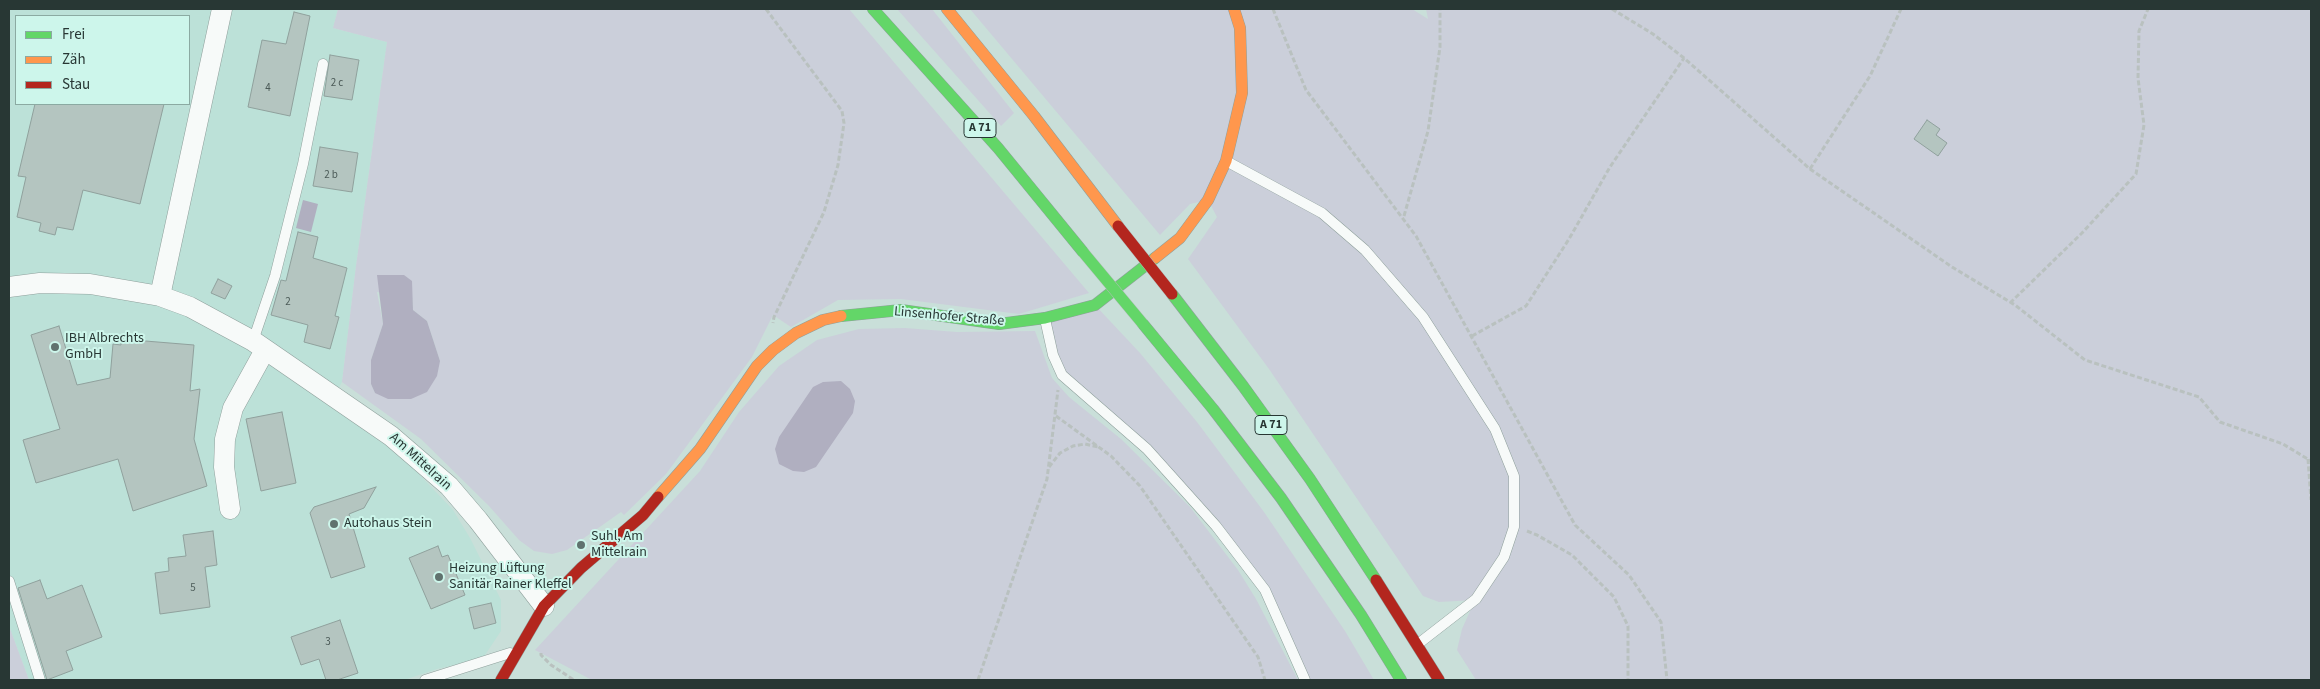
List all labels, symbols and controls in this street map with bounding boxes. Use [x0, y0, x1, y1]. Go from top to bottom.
legend [15, 15, 190, 105]
text: Frei [62, 24, 85, 45]
text: Zäh [62, 49, 86, 70]
text: Stau [62, 74, 90, 95]
house number: 2 c [331, 77, 343, 91]
house number: 4 [265, 82, 271, 96]
road number: A 71 [964, 119, 996, 138]
house number: 2 b [324, 169, 338, 183]
house number: 2 [285, 296, 291, 310]
street label: Linsenhofer Straße [893, 304, 1005, 330]
place label: IBH Albrechts GmbH [65, 331, 144, 364]
marker: IBH Albrechts GmbH [49, 341, 61, 353]
road number: A 71 [1255, 416, 1287, 434]
street label: Am Mittelrain [385, 430, 455, 494]
place label: Autohaus Stein [344, 516, 432, 532]
marker: Autohaus Stein [328, 518, 340, 530]
place label: Suhl, Am Mittelrain [591, 529, 647, 562]
marker: Suhl, Am Mittelrain [575, 539, 587, 551]
place label: Heizung Lüftung Sanitär Rainer Kleffel [449, 561, 571, 594]
marker: Heizung Lüftung Sanitär Rainer Kleffel [433, 571, 445, 583]
house number: 5 [190, 582, 196, 596]
house number: 3 [325, 636, 331, 650]

